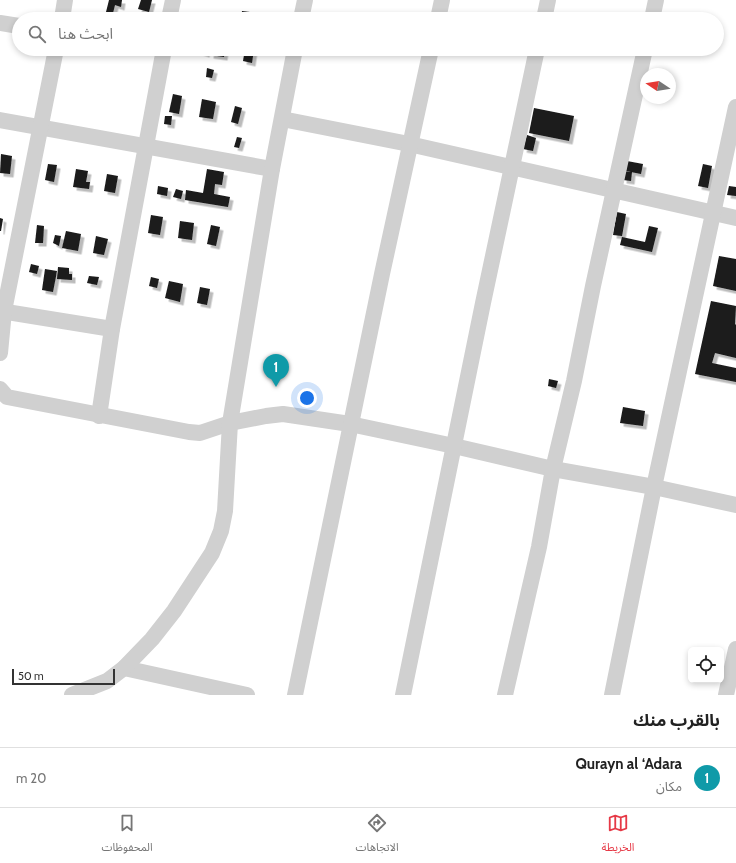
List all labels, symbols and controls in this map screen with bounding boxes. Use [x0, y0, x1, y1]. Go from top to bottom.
search box [12, 12, 724, 56]
icon: search [26, 23, 48, 45]
text: ابحث هنا [58, 25, 113, 43]
north arrow [640, 68, 676, 104]
pin: 1 [263, 354, 289, 387]
your location [297, 388, 317, 408]
map controls [688, 647, 724, 683]
button: locate [688, 647, 724, 683]
scale bar [12, 667, 115, 686]
text: 50 m [18, 669, 44, 683]
text: بالقرب منك [633, 710, 720, 730]
text: Qurayn al ‘Adara [576, 755, 682, 773]
text: 20 m [16, 770, 46, 786]
text: 1 [705, 770, 709, 786]
text: مكان [656, 778, 682, 794]
tab: المحفوظات [102, 812, 153, 859]
tab: الاتجاهات [356, 812, 399, 859]
tab: الخريطة [602, 812, 635, 859]

